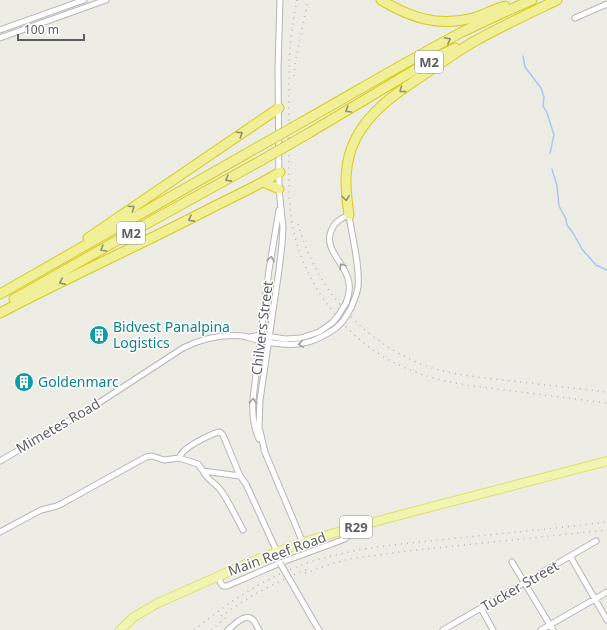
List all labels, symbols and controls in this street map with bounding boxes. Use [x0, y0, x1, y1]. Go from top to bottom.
scale bar [18, 16, 84, 42]
text: 100 m [24, 21, 59, 38]
one-way arrow [444, 37, 451, 45]
road number: M2 [415, 51, 443, 73]
one-way arrow [400, 85, 407, 92]
one-way arrow [345, 106, 352, 113]
one-way arrow [235, 132, 242, 139]
one-way arrow [225, 174, 232, 181]
one-way arrow [342, 195, 351, 201]
one-way arrow [128, 206, 135, 213]
one-way arrow [187, 214, 195, 221]
road number: M2 [117, 222, 145, 244]
one-way arrow [99, 244, 107, 251]
one-way arrow [266, 255, 275, 262]
one-way arrow [339, 263, 347, 270]
one-way arrow [58, 277, 66, 285]
street label: Chilvers Street [246, 280, 277, 376]
place label: Bidvest Panalpina Logistics [113, 317, 230, 352]
building icon: Bidvest Panalpina Logistics [88, 324, 110, 346]
one-way arrow [298, 339, 304, 348]
building icon: Goldenmarc [13, 371, 35, 393]
place label: Goldenmarc [38, 372, 119, 391]
street label: Mimetes Road [12, 394, 103, 457]
one-way arrow [248, 398, 257, 404]
road number: R29 [340, 516, 372, 538]
street label: Main Reef Road [225, 527, 329, 580]
street label: Tucker Street [478, 556, 562, 615]

